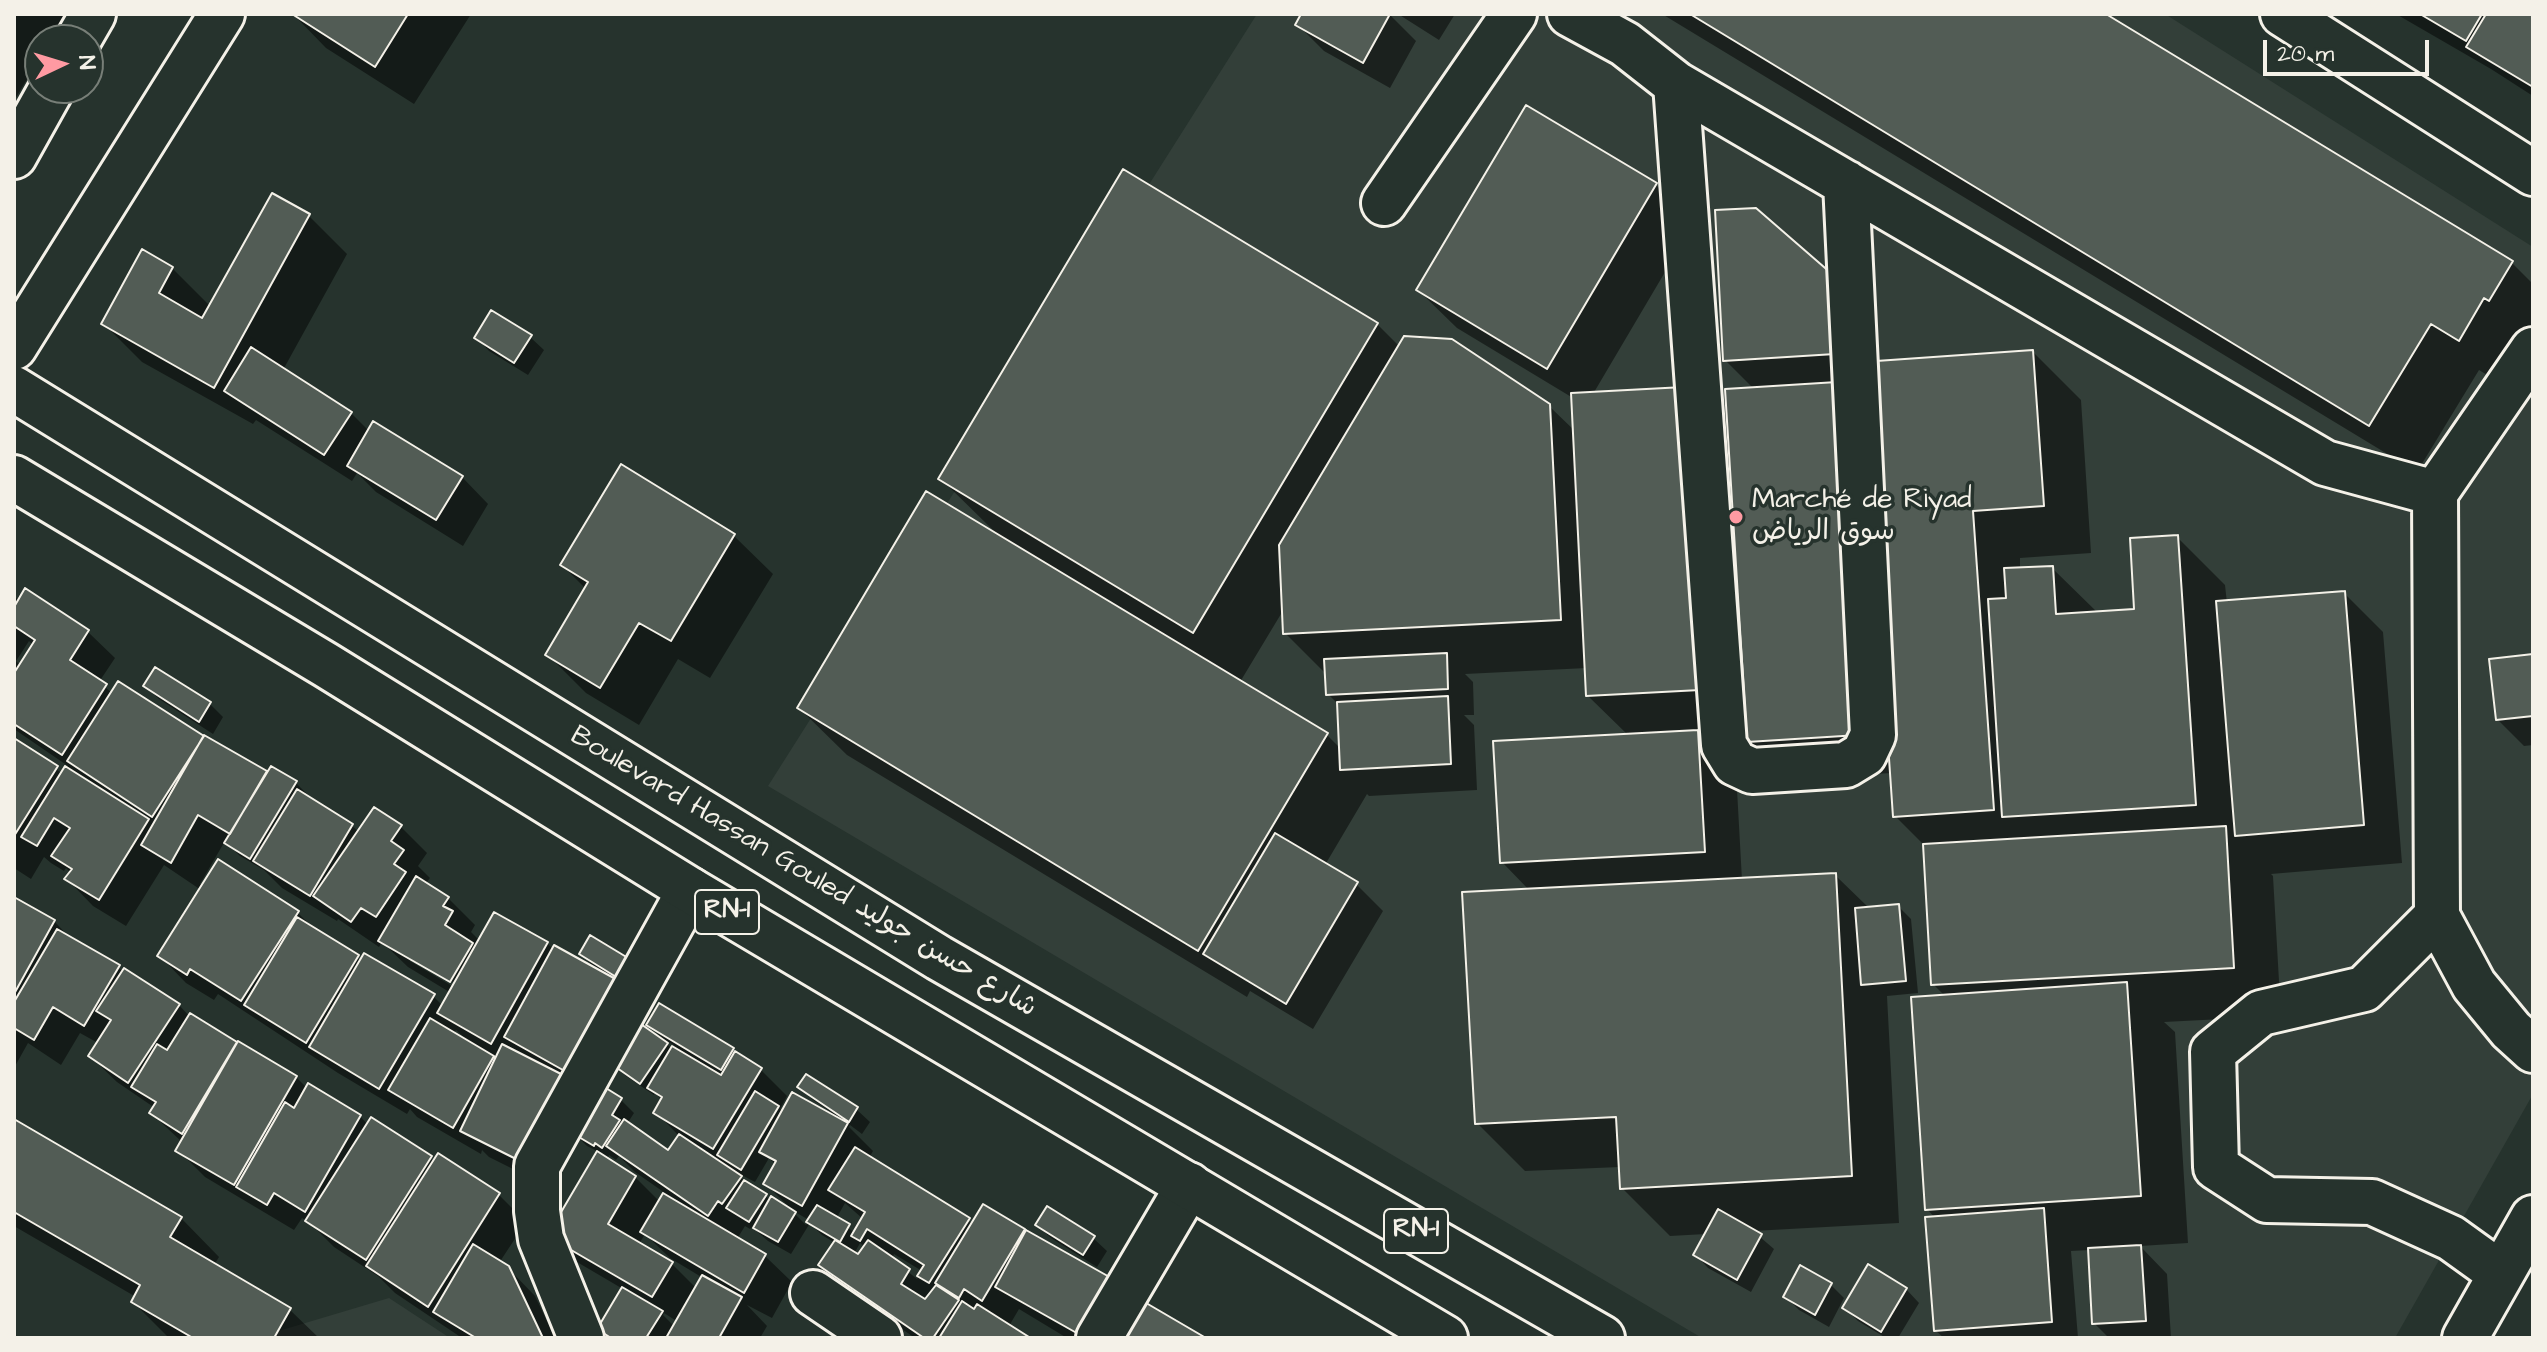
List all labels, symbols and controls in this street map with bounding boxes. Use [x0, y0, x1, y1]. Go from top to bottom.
north arrow [24, 24, 104, 104]
scale bar [2267, 24, 2433, 74]
text: 20 m [2277, 37, 2334, 71]
text: N [71, 54, 102, 70]
place label: Marché de Riyad سوق الرياض [1752, 484, 1972, 550]
marker: Marché de Riyad سوق الرياض [1727, 508, 1745, 526]
street label: Boulevard Hassan Gouled شارع حسن جوليد [564, 720, 1042, 1026]
road number: RN-1 [695, 890, 759, 934]
road number: RN-1 [1384, 1209, 1448, 1253]

